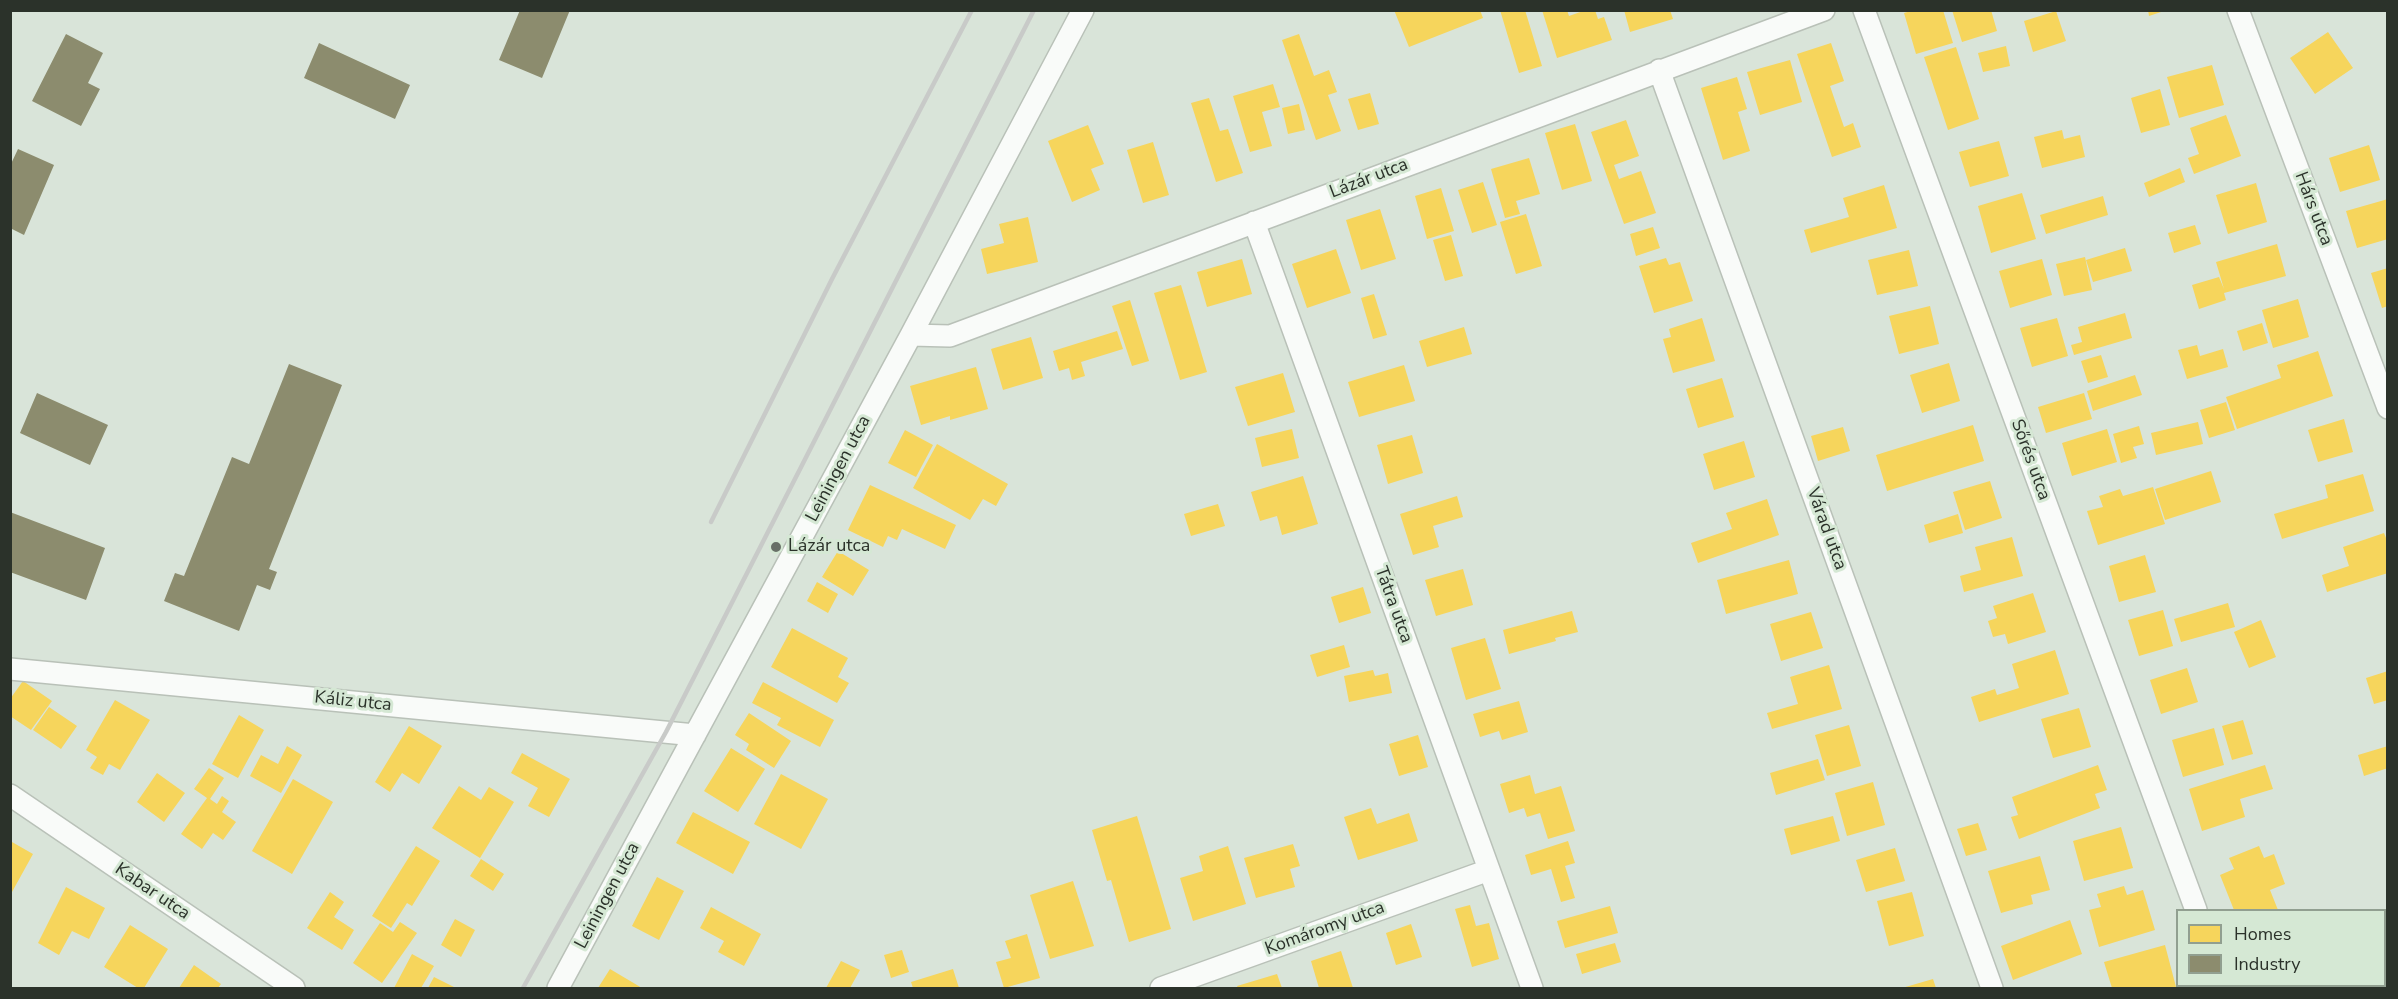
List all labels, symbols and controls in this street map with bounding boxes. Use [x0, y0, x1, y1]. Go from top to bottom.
street label: Lázár utca [1327, 154, 1411, 204]
street label: Hárs utca [2289, 169, 2337, 249]
street label: Leiningen utca [802, 412, 876, 526]
street label: Sőrés utca [2005, 417, 2055, 503]
street label: Várad utca [1801, 485, 1851, 573]
place label: Lázár utca [788, 536, 870, 558]
marker: Lázár utca [769, 540, 783, 554]
street label: Tátra utca [1369, 564, 1417, 646]
street label: Káliz utca [313, 687, 393, 717]
street label: Leiningen utca [571, 839, 645, 953]
street label: Kabar utca [110, 859, 194, 925]
street label: Komáromy utca [1262, 897, 1388, 961]
legend [2176, 909, 2386, 987]
text: Homes [2234, 922, 2291, 946]
text: Industry [2234, 952, 2301, 976]

